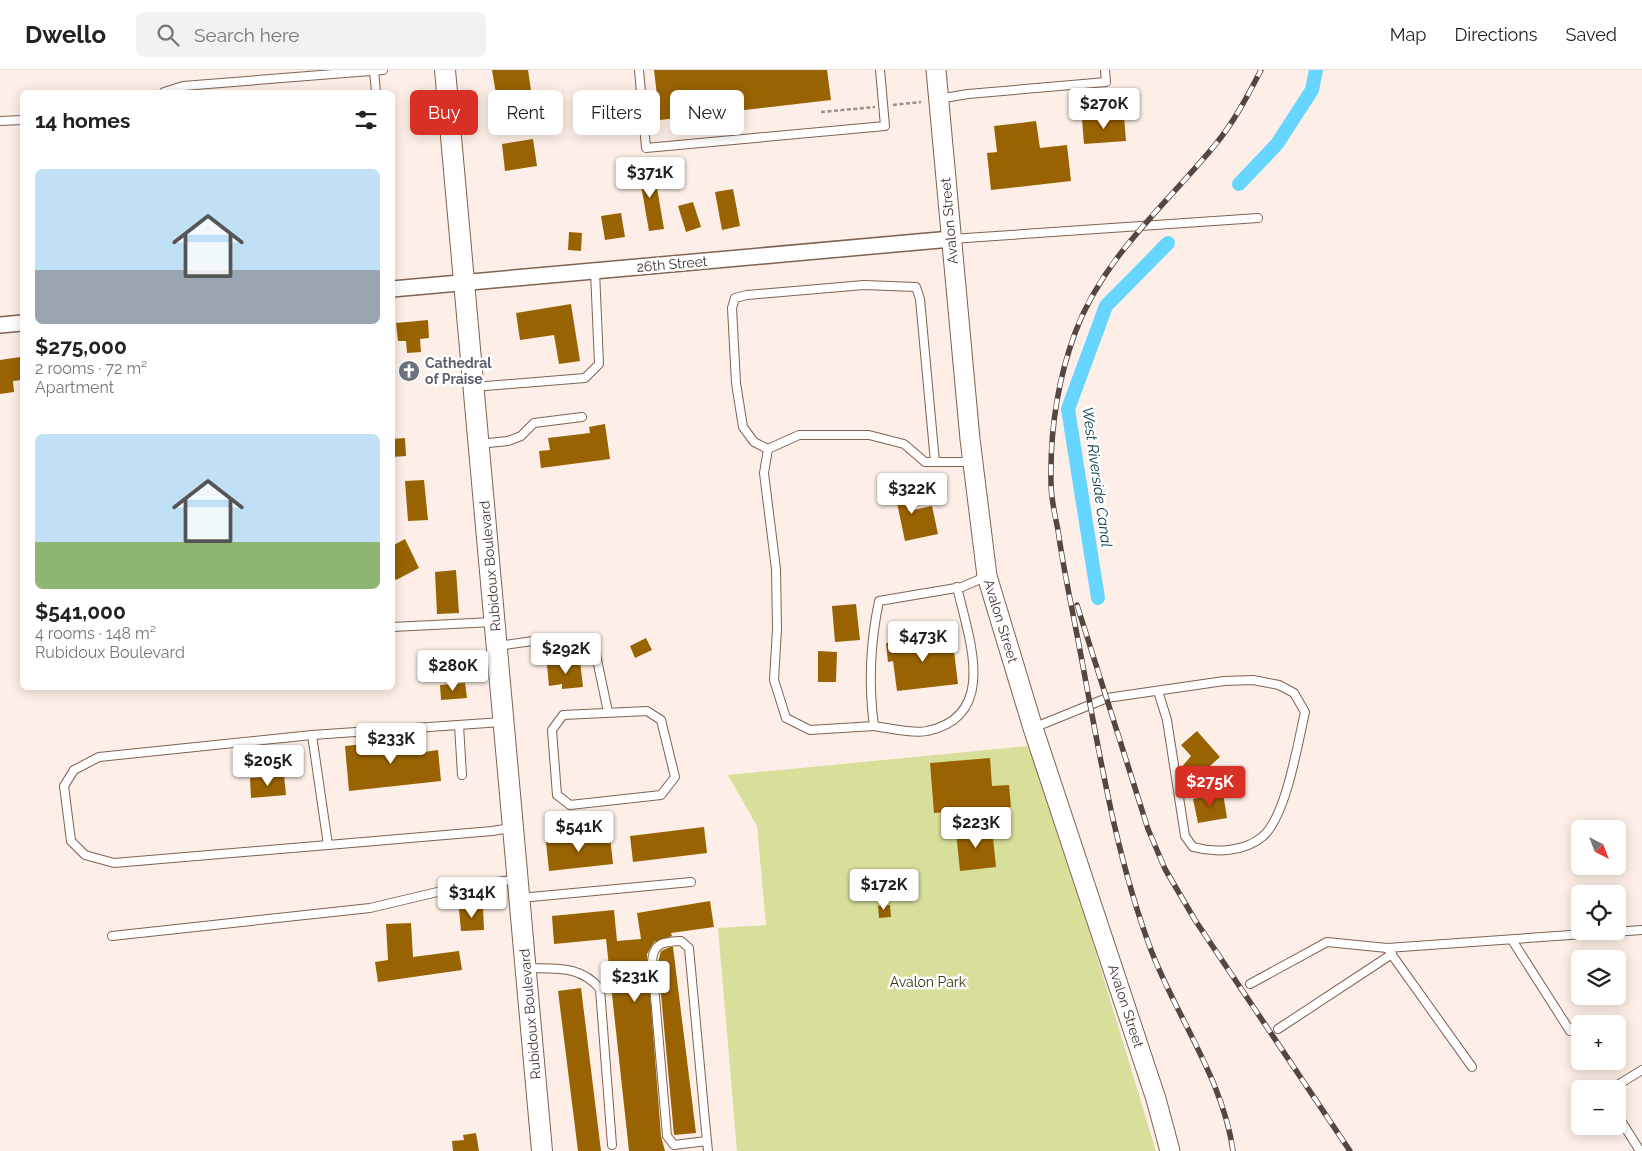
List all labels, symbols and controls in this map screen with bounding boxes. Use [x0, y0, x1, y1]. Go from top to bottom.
search box [136, 12, 486, 57]
text: Dwello [25, 20, 106, 49]
icon: search [154, 21, 182, 49]
text: Search here [194, 24, 300, 46]
text: Map [1390, 24, 1426, 45]
text: Directions [1454, 24, 1538, 45]
text: Saved [1566, 24, 1617, 45]
pin: $270K [1069, 88, 1139, 130]
chip: Buy [410, 90, 478, 135]
chip: Rent [488, 90, 563, 135]
chip: Filters [573, 90, 660, 135]
chip: New [670, 90, 744, 135]
text: $270K [1080, 94, 1128, 113]
icon: filters [352, 106, 380, 134]
text: 14 homes [35, 108, 130, 133]
pin: $371K [615, 156, 685, 199]
text: $371K [627, 163, 673, 182]
street label: Avalon Street [937, 177, 961, 265]
icon: home [163, 201, 253, 291]
street label: 26th Street [636, 253, 708, 275]
text: $275,000 [35, 334, 127, 359]
place label: Cathedral of Praise [425, 355, 492, 387]
text: 2 rooms · 72 m² [35, 359, 147, 378]
church icon: Cathedral of Praise [397, 359, 421, 383]
text: Apartment [35, 378, 114, 397]
water label: West Riverside Canal [1078, 406, 1116, 548]
icon: home [163, 466, 253, 556]
pin: $322K [877, 472, 947, 515]
text: $322K [888, 479, 936, 498]
street label: Rubidoux Boulevard [476, 500, 504, 632]
street label: Avalon Street [981, 577, 1021, 665]
text: $541,000 [35, 599, 126, 624]
pin: $473K [888, 620, 958, 663]
text: 4 rooms · 148 m² [35, 624, 156, 643]
text: $473K [899, 627, 947, 646]
pin: $292K [531, 632, 601, 675]
text: $292K [542, 639, 590, 658]
text: Rubidoux Boulevard [35, 643, 185, 662]
pin: $280K [418, 650, 488, 692]
text: $280K [428, 656, 478, 675]
pin: $233K [356, 722, 426, 765]
text: $233K [367, 729, 415, 748]
pin: $205K [233, 744, 303, 787]
text: $205K [244, 751, 292, 770]
pin: $275K [1175, 766, 1245, 808]
text: $275K [1186, 772, 1234, 791]
pin: $223K [941, 806, 1011, 849]
pin: $541K [544, 810, 614, 853]
text: $223K [952, 813, 1000, 832]
text: $541K [556, 817, 602, 836]
north arrow [1571, 820, 1626, 875]
map controls [1571, 820, 1626, 1135]
pin: $172K [849, 868, 919, 911]
text: $172K [861, 875, 907, 894]
pin: $314K [437, 876, 507, 919]
text: $314K [449, 883, 495, 902]
button: locate [1571, 885, 1626, 940]
street label: Rubidoux Boulevard [516, 948, 544, 1080]
button: layers [1571, 950, 1626, 1005]
pin: $231K [600, 960, 670, 1003]
street label: Avalon Street [1105, 962, 1147, 1050]
text: $231K [612, 967, 658, 986]
park label: Avalon Park [890, 974, 967, 990]
button: + [1571, 1015, 1626, 1070]
button: − [1571, 1080, 1626, 1135]

